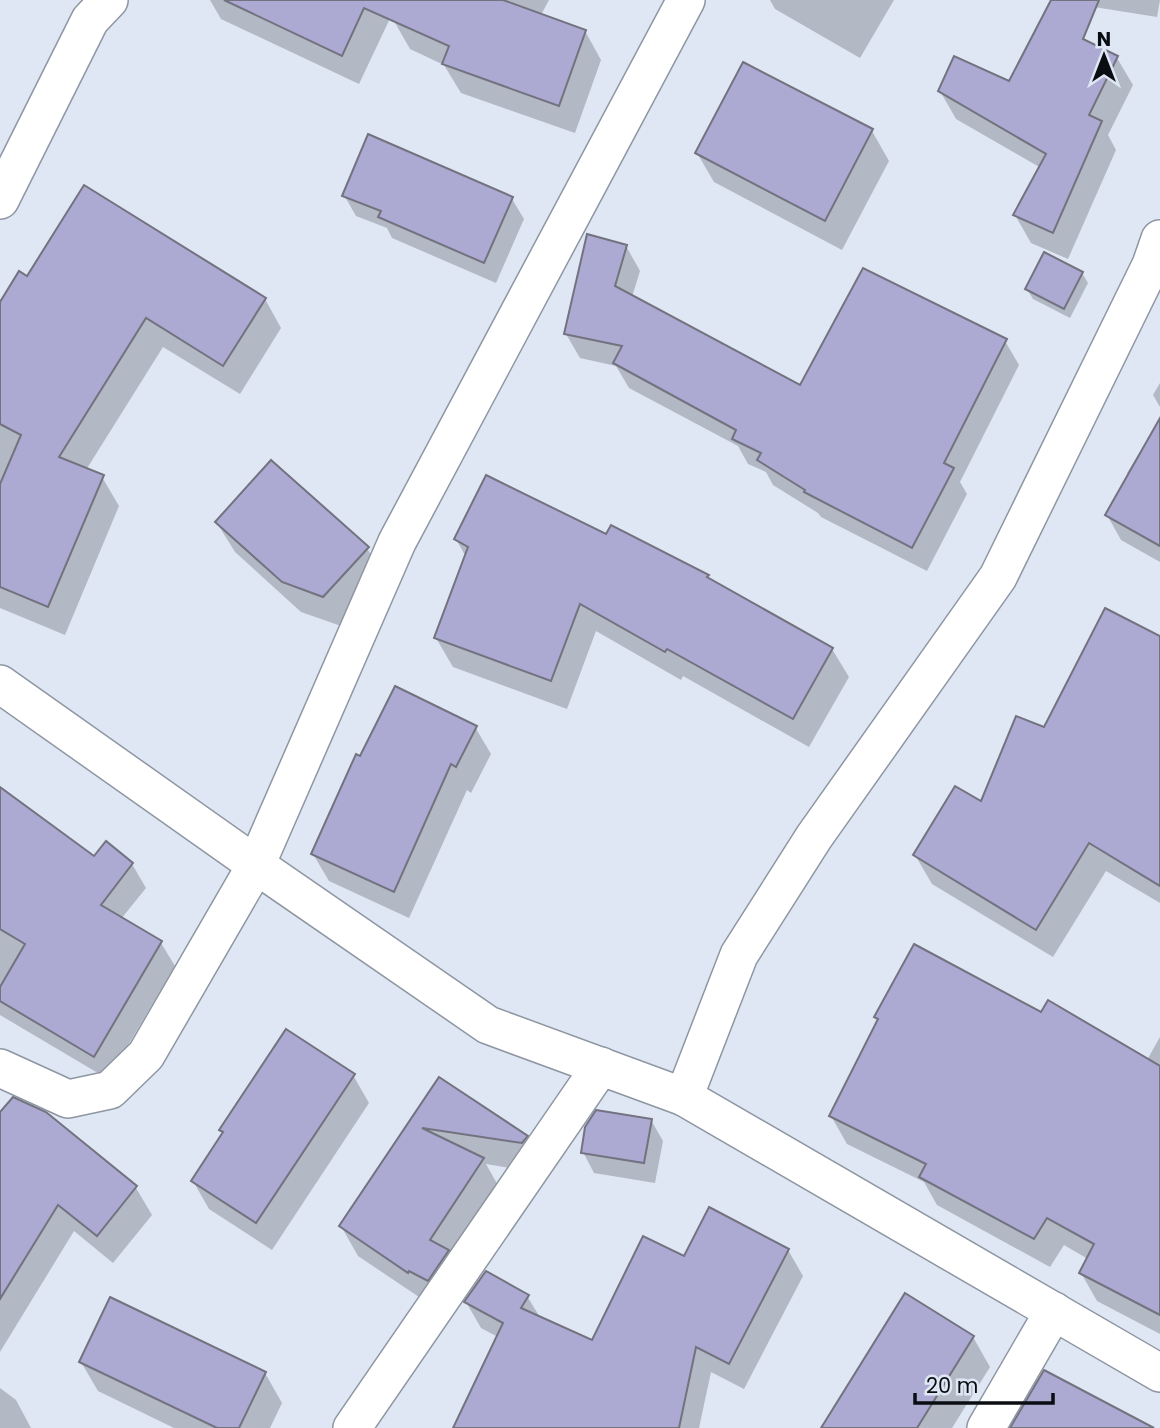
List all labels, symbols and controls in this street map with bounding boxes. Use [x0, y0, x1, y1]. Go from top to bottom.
north arrow [1069, 21, 1139, 91]
text: N [1097, 26, 1111, 53]
scale bar [915, 1362, 1053, 1406]
text: 20 m [926, 1371, 979, 1400]

